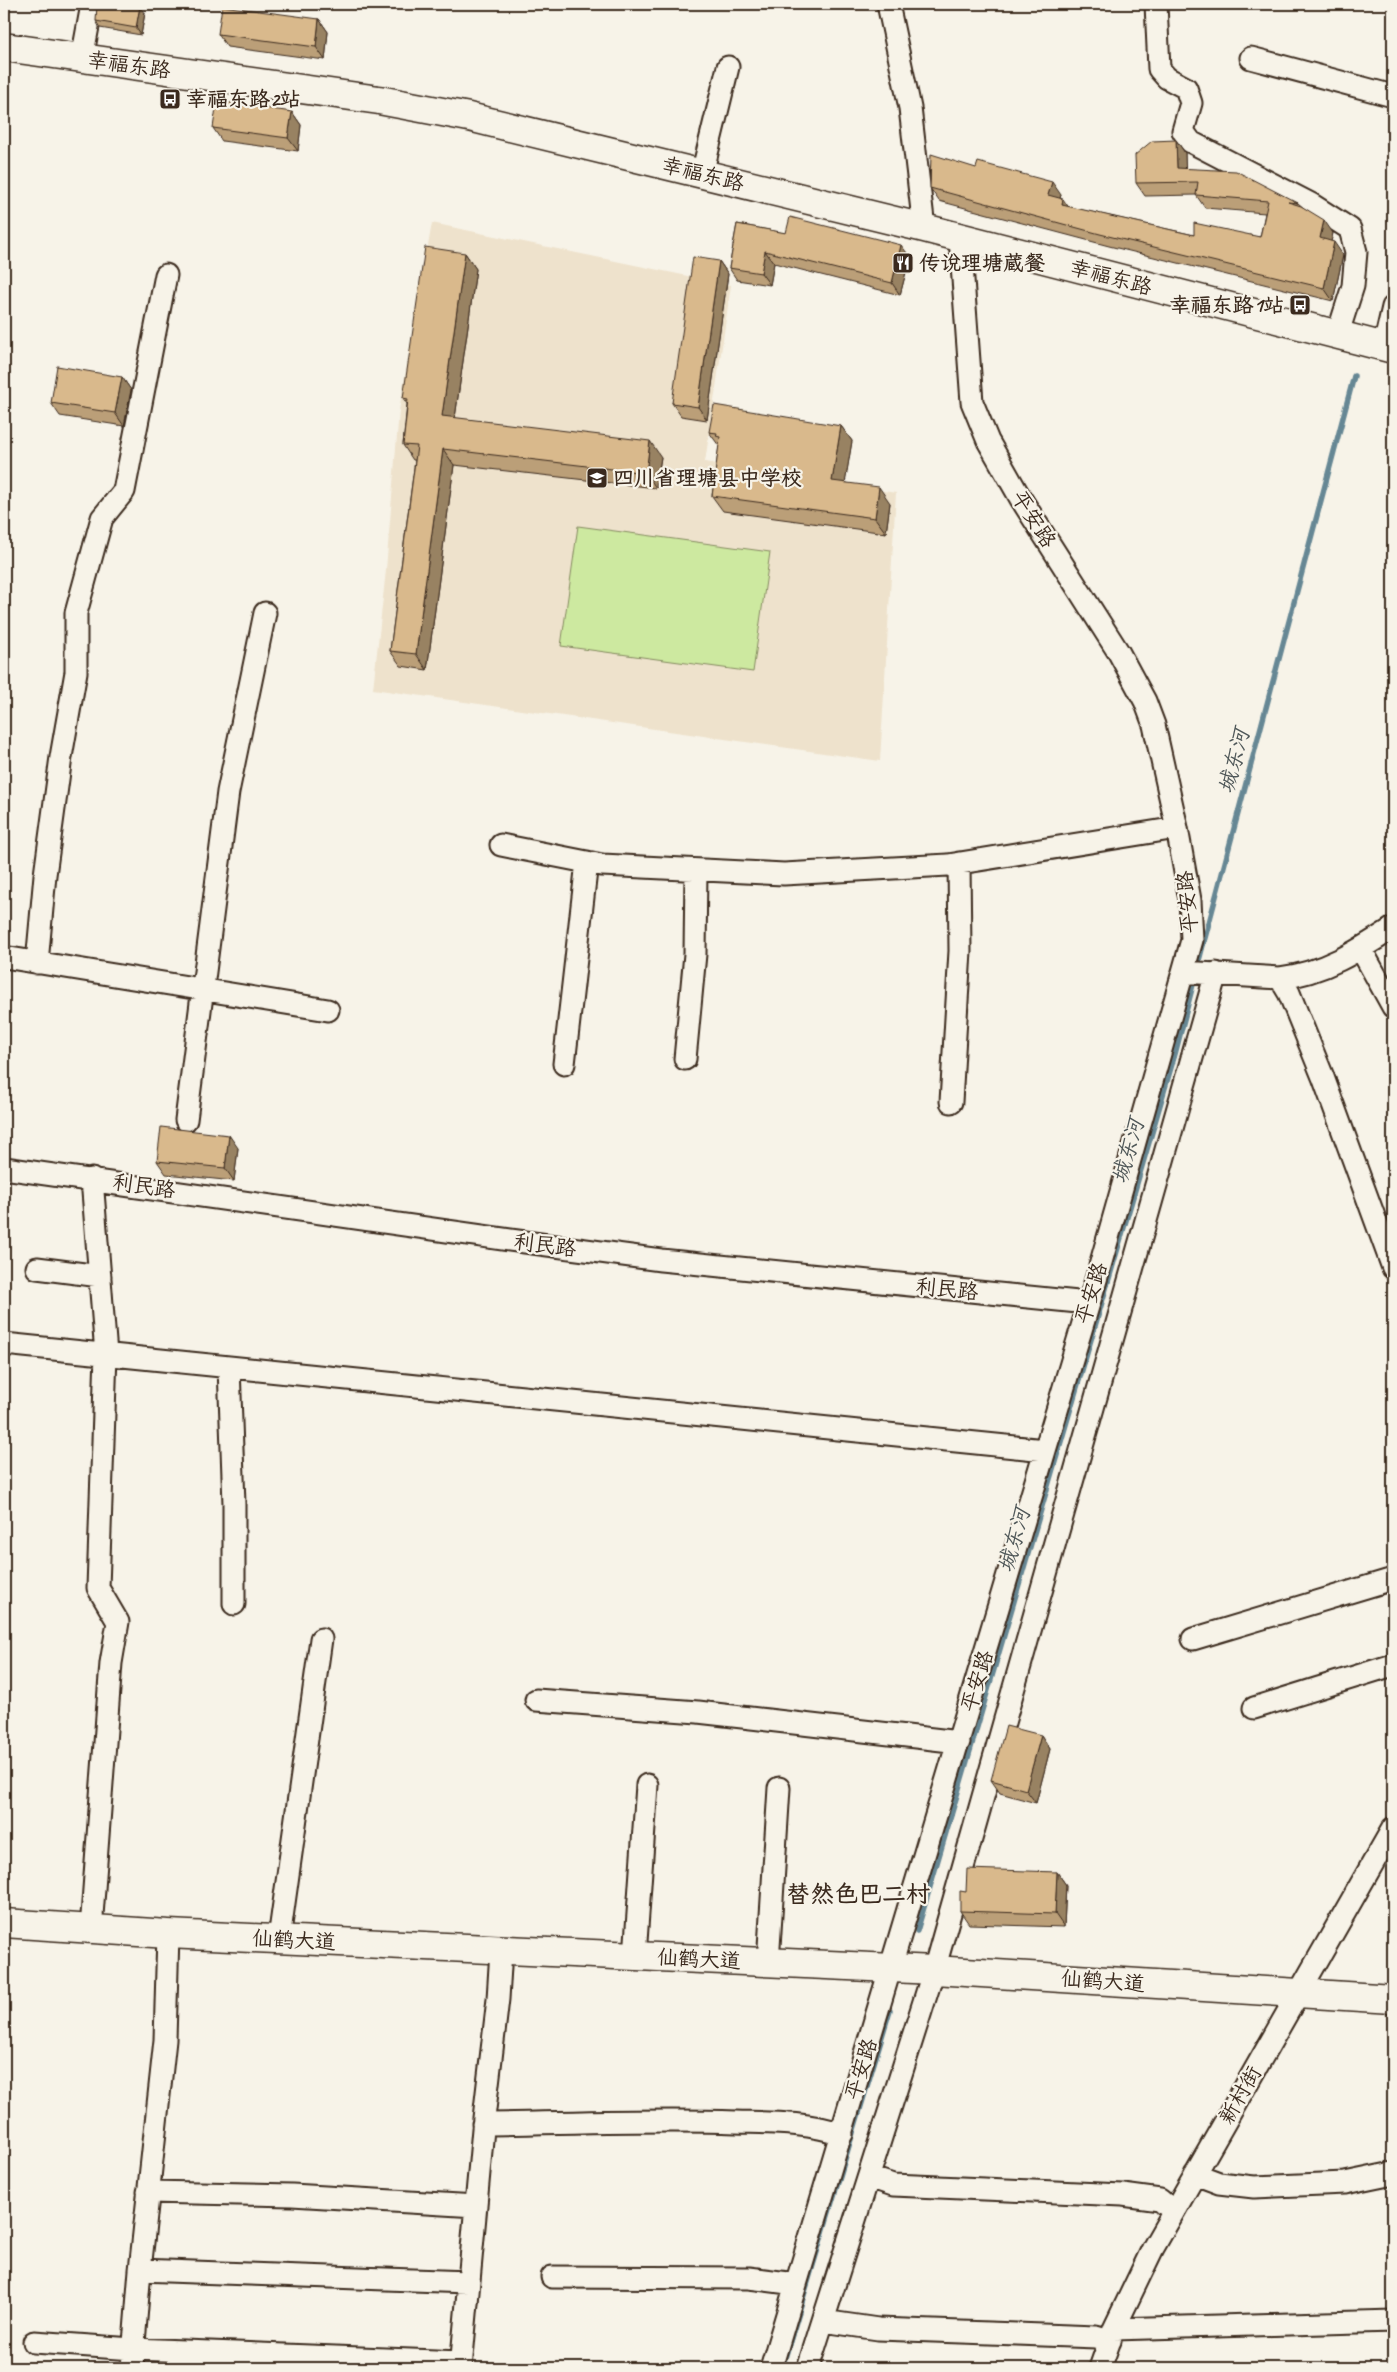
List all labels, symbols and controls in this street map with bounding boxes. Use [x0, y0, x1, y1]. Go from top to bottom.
street label: 幸福东路 [86, 46, 172, 84]
place label: 幸福东路2站 [186, 86, 300, 112]
bus stop icon: 幸福东路2站 [158, 87, 182, 111]
street label: 幸福东路 [659, 151, 747, 197]
place label: 传说理塘蔵餐 [919, 250, 1045, 276]
restaurant icon: 传说理塘蔵餐 [891, 251, 915, 275]
street label: 幸福东路 [1067, 254, 1155, 300]
place label: 幸福东路1站 [1170, 292, 1284, 318]
bus stop icon: 幸福东路1站 [1288, 293, 1312, 317]
place label: 四川省理塘县中学校 [613, 465, 802, 491]
school or university icon: 四川省理塘县中学校 [585, 466, 609, 490]
street label: 平安路 [1006, 485, 1062, 553]
water label: 城东河 [1212, 723, 1257, 797]
street label: 平安路 [1171, 869, 1203, 935]
water label: 城东河 [1105, 1113, 1151, 1187]
street label: 利民路 [111, 1169, 177, 1203]
street label: 利民路 [512, 1228, 578, 1262]
street label: 平安路 [1069, 1259, 1113, 1327]
street label: 利民路 [914, 1273, 980, 1305]
water label: 城东河 [991, 1502, 1037, 1576]
street label: 平安路 [955, 1647, 999, 1715]
district label: 替然色巴二村 [786, 1879, 930, 1909]
street label: 仙鹤大道 [251, 1925, 337, 1955]
street label: 仙鹤大道 [656, 1944, 742, 1974]
street label: 仙鹤大道 [1060, 1965, 1146, 1997]
street label: 平安路 [839, 2035, 883, 2103]
street label: 新村街 [1213, 2061, 1267, 2129]

